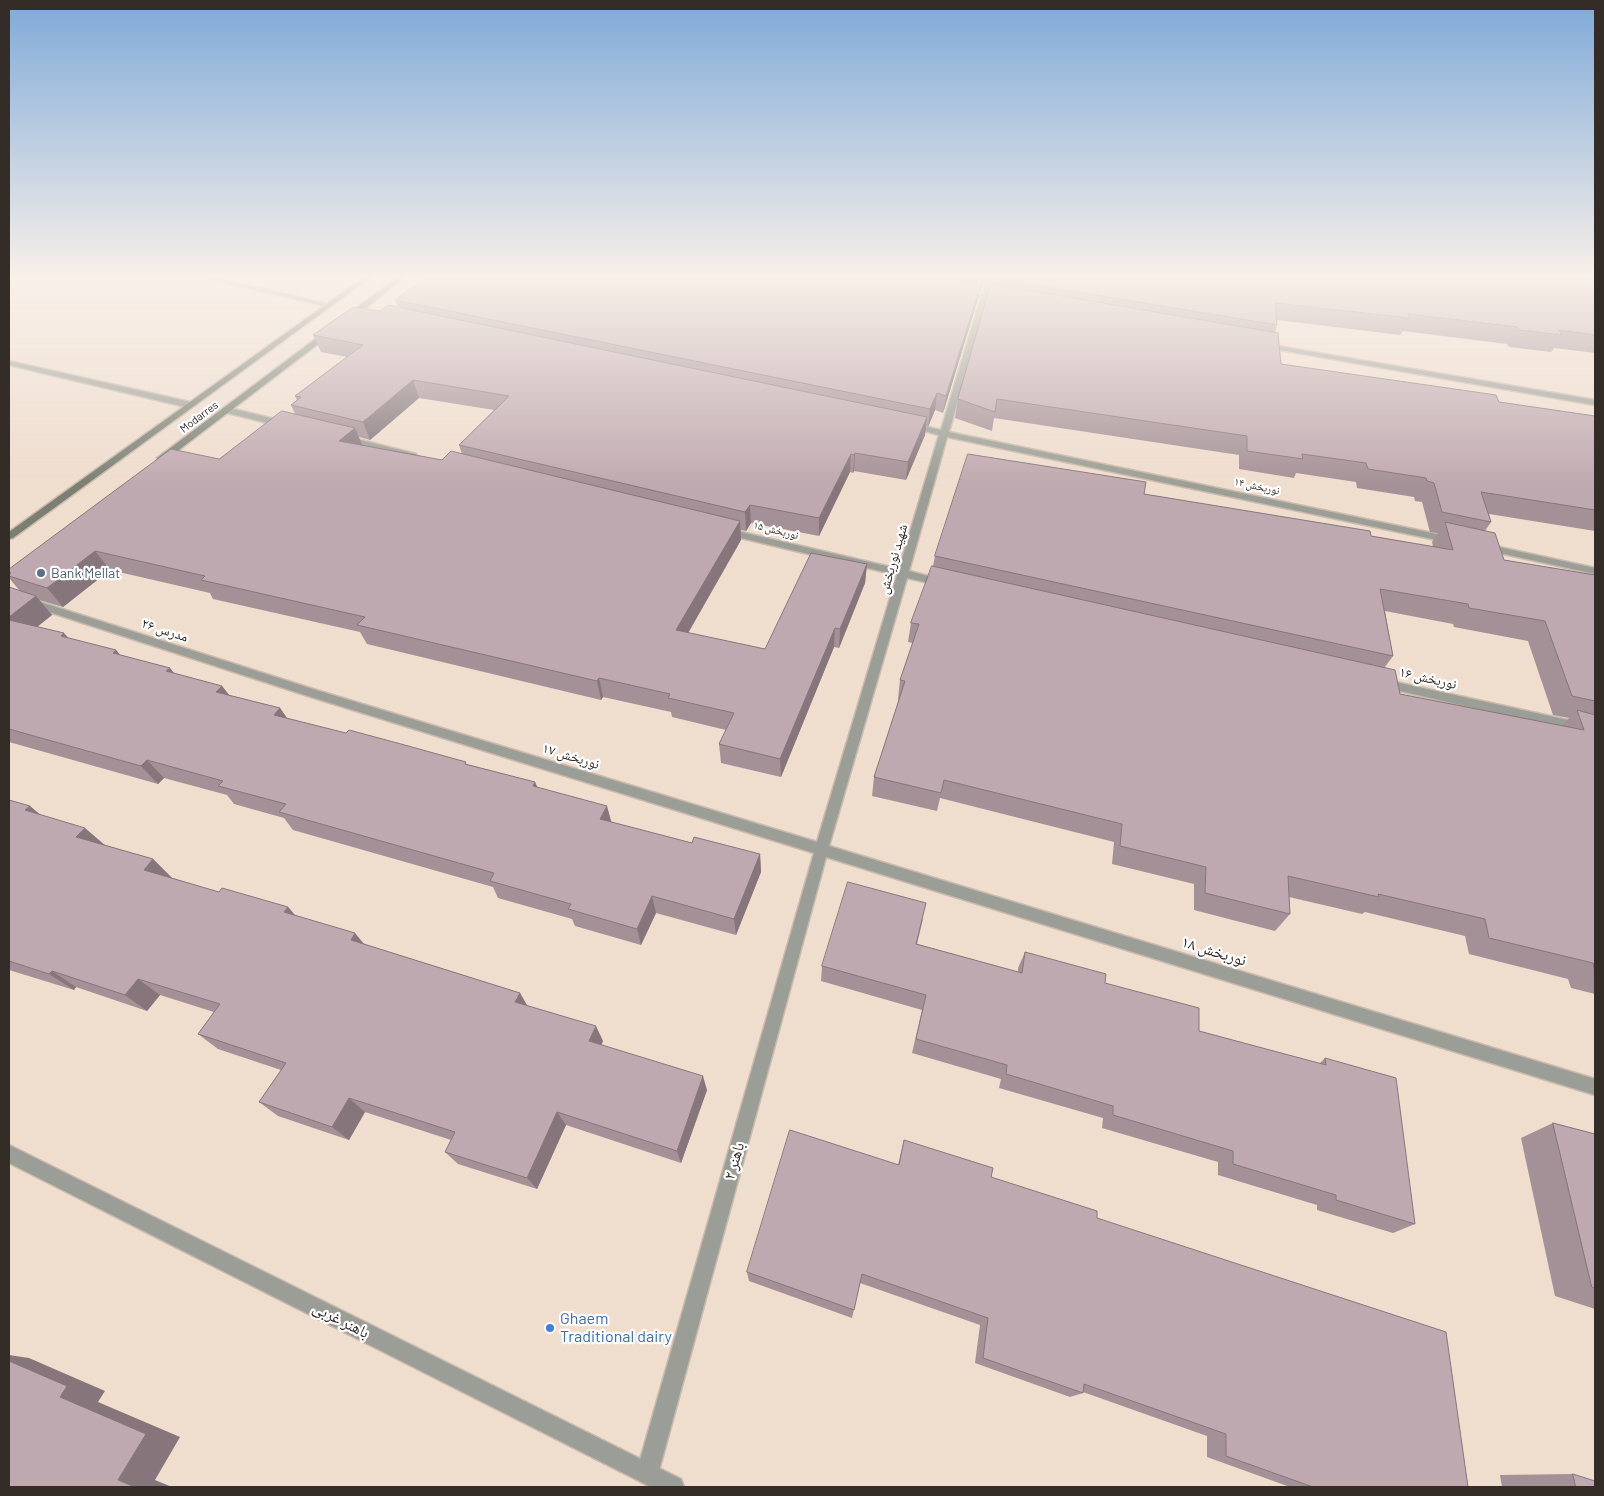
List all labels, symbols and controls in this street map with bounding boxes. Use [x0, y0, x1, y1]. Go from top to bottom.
street label: Modarres [177, 398, 221, 436]
street label: نوربخش ۱۴ [1233, 475, 1281, 497]
street label: نوربخش ۱۵ [752, 518, 800, 542]
street label: شهید نوربخش [875, 522, 911, 596]
place label: Bank Mellat [51, 565, 120, 581]
marker: Bank Mellat [35, 567, 47, 579]
street label: مدرس ۲۶ [140, 615, 190, 645]
street label: نوربخش ۱۶ [1398, 663, 1458, 693]
street label: نوربخش ۱۷ [541, 739, 601, 773]
street label: نوربخش ۱۸ [1179, 932, 1249, 970]
street label: باهنر ۲ [720, 1140, 748, 1182]
street label: باهنر غربی [310, 1298, 372, 1342]
place label: Ghaem Traditional dairy [560, 1309, 672, 1347]
marker: Ghaem Traditional dairy [544, 1322, 556, 1334]

